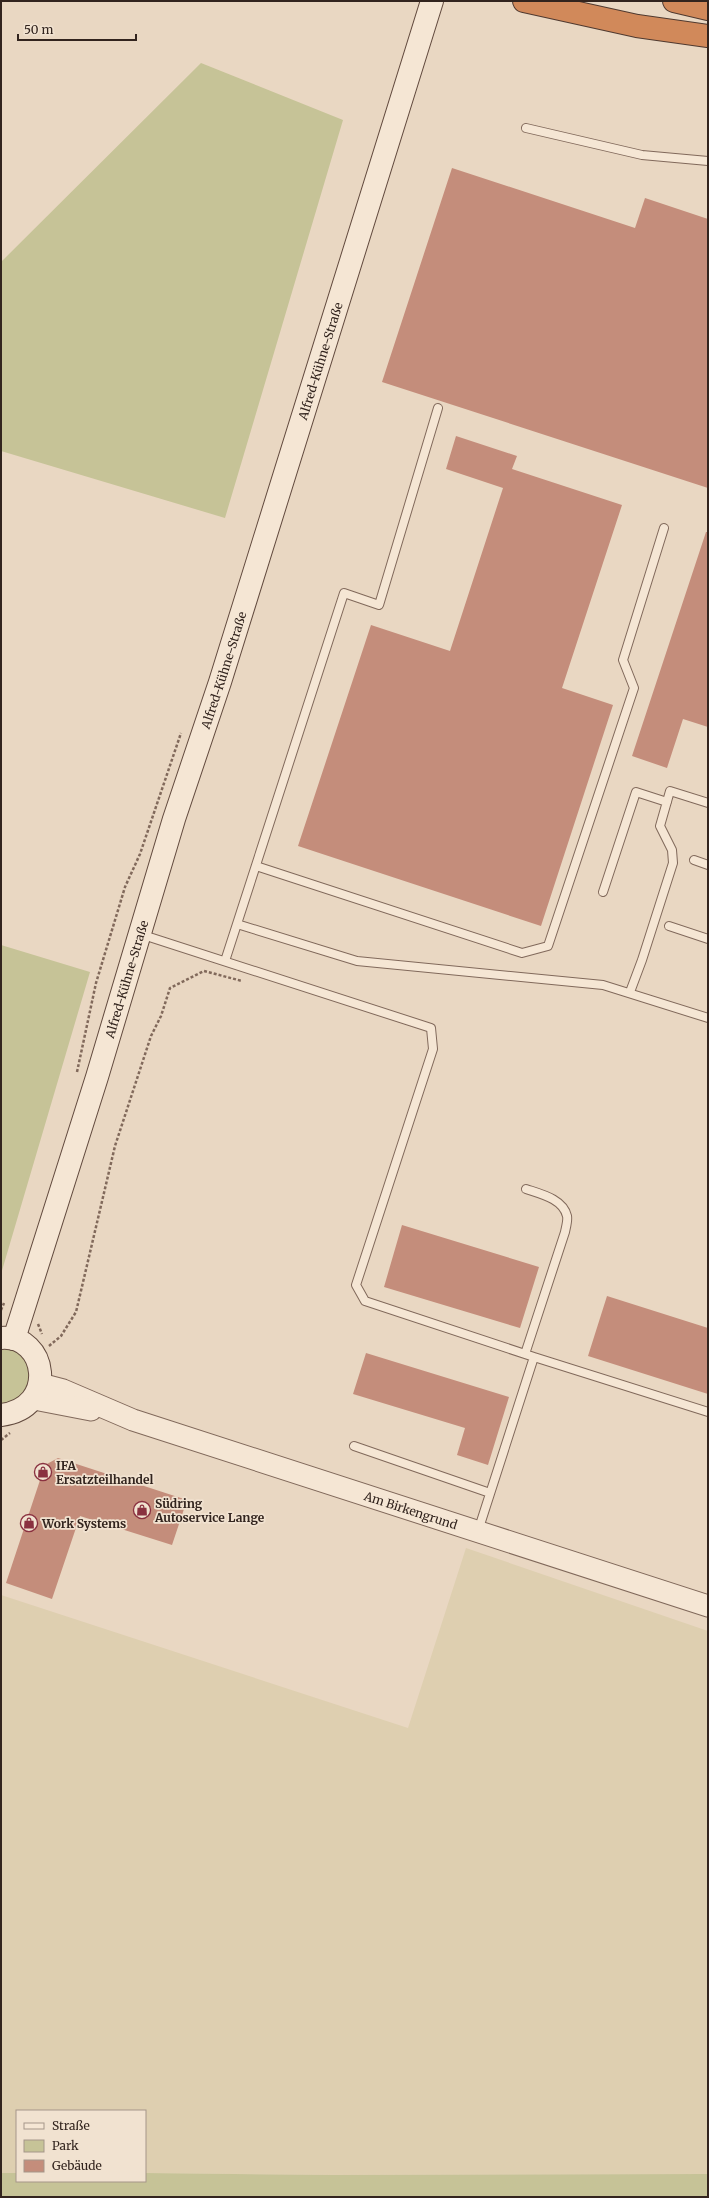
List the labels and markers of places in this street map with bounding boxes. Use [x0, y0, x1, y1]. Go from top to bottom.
place label: IFA Ersatzteilhandel [56, 1458, 154, 1487]
shop icon: IFA Ersatzteilhandel [33, 1462, 53, 1482]
place label: Südring Autoservice Lange [154, 1496, 265, 1525]
shop icon: Südring Autoservice Lange [132, 1500, 152, 1520]
shop icon: Work Systems [19, 1513, 39, 1533]
place label: Work Systems [41, 1516, 126, 1531]

